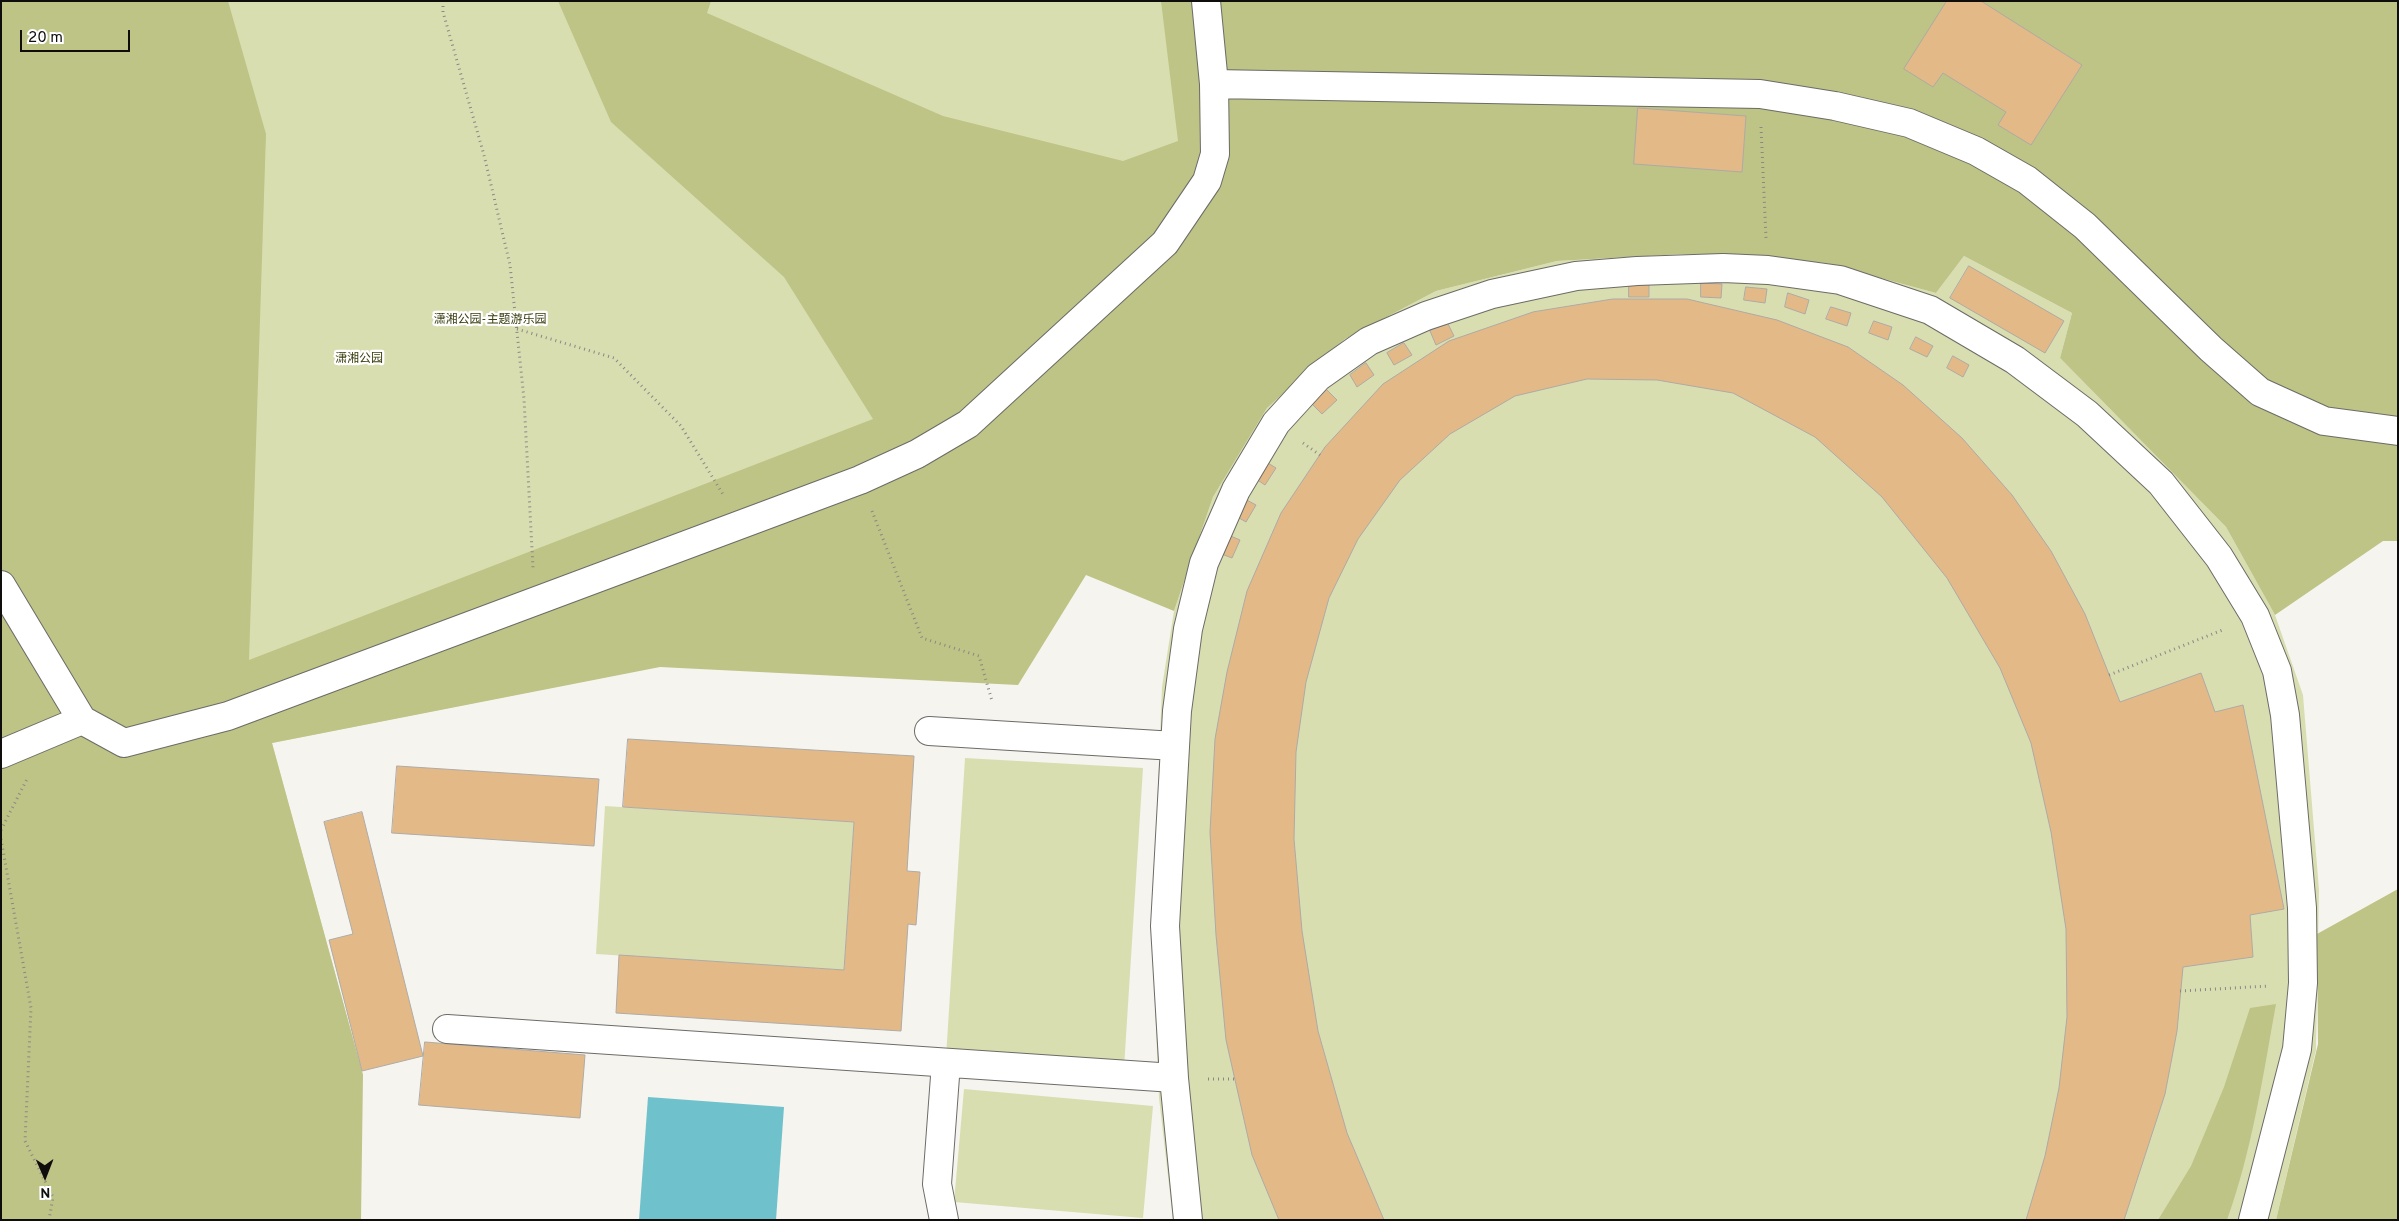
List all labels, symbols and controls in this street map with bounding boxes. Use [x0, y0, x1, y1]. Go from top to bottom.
scale bar [22, 20, 132, 52]
text: 20 m [28, 29, 63, 48]
park label: 潇湘公园-主题游乐园 [434, 314, 546, 328]
park label: 潇湘公园 [335, 353, 383, 367]
north arrow [20, 1151, 70, 1201]
text: N [40, 1183, 50, 1200]

